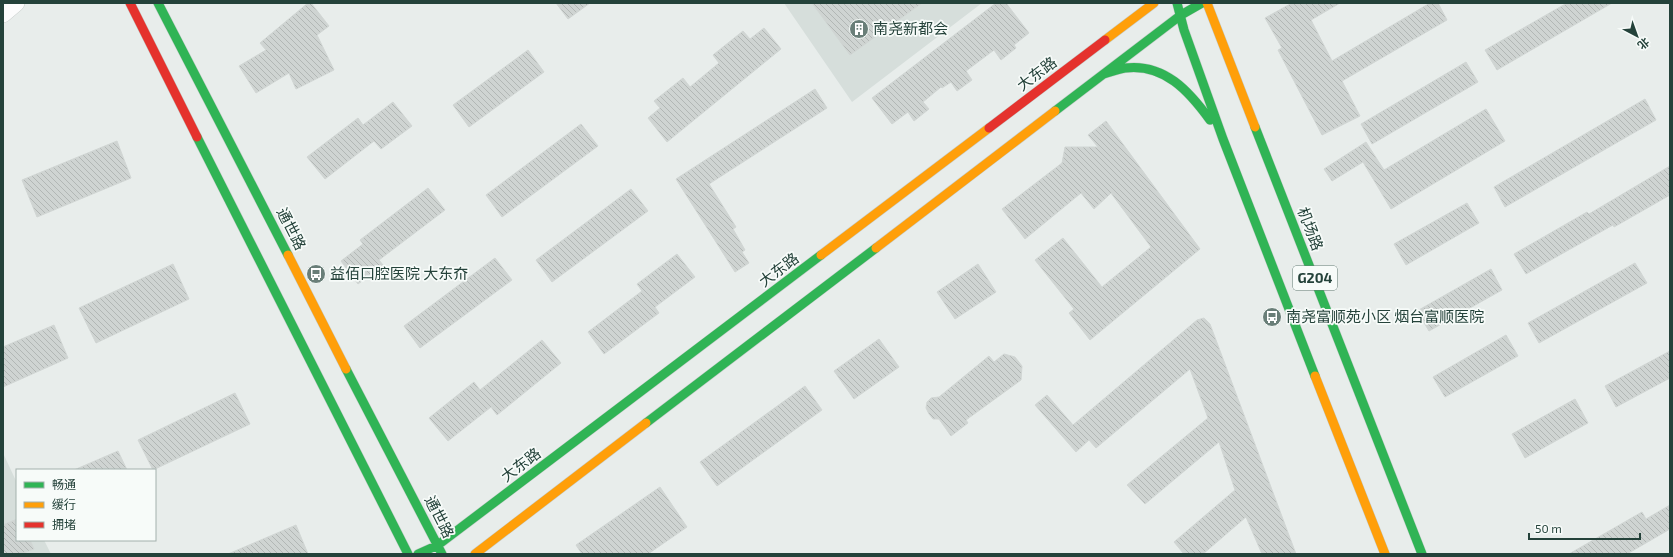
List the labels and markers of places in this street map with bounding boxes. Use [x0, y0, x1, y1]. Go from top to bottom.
building icon: 南尧新都会 [848, 18, 870, 40]
place label: 南尧新都会 [873, 19, 948, 37]
bus stop icon: 益佰口腔医院 大东夼 [305, 263, 327, 285]
place label: 益佰口腔医院 大东夼 [330, 264, 468, 282]
bus stop icon: 南尧富顺苑小区 烟台富顺医院 [1261, 306, 1283, 328]
place label: 南尧富顺苑小区 烟台富顺医院 [1286, 307, 1484, 325]

